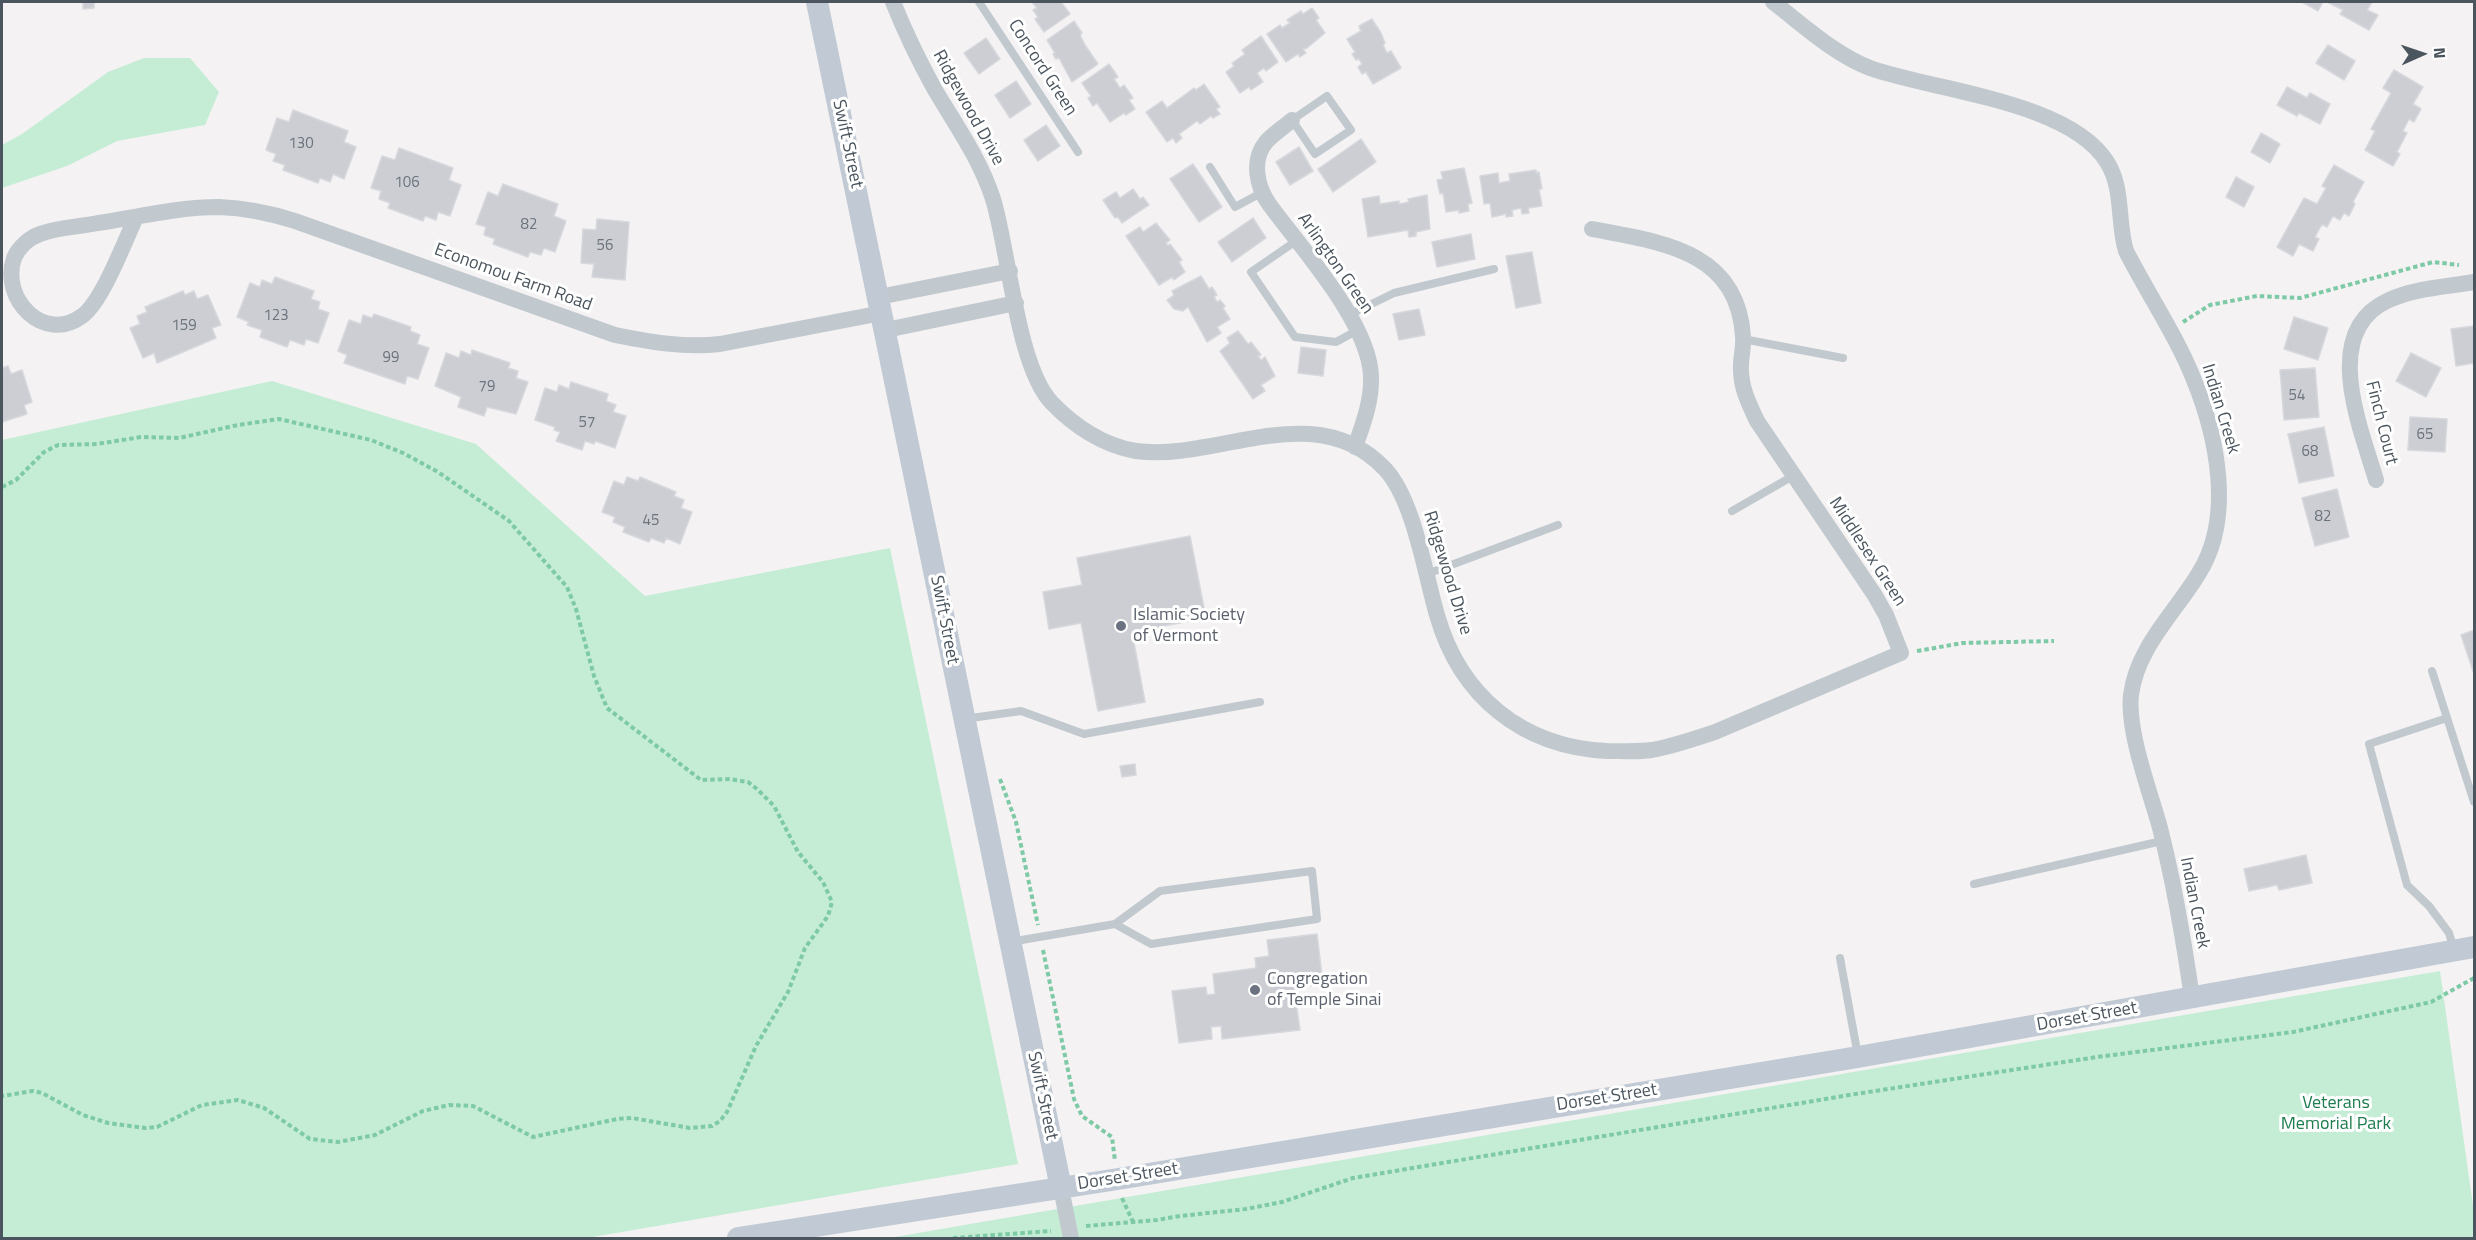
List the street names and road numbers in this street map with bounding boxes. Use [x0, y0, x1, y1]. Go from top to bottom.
street label: Concord Green [1003, 16, 1081, 120]
street label: Ridgewood Drive [927, 47, 1009, 169]
street label: Swift Street [827, 98, 867, 190]
street label: Arlington Green [1292, 209, 1378, 319]
street label: Economou Farm Road [431, 239, 595, 317]
street label: Indian Creek [2196, 361, 2244, 457]
street label: Finch Court [2360, 379, 2402, 467]
street label: Middlesex Green [1824, 493, 1910, 611]
street label: Ridgewood Drive [1418, 509, 1476, 637]
street label: Swift Street [925, 574, 963, 666]
street label: Indian Creek [2175, 855, 2213, 951]
street label: Dorset Street [2035, 998, 2139, 1036]
street label: Swift Street [1022, 1050, 1062, 1142]
street label: Dorset Street [1555, 1079, 1659, 1117]
street label: Dorset Street [1076, 1158, 1180, 1196]

